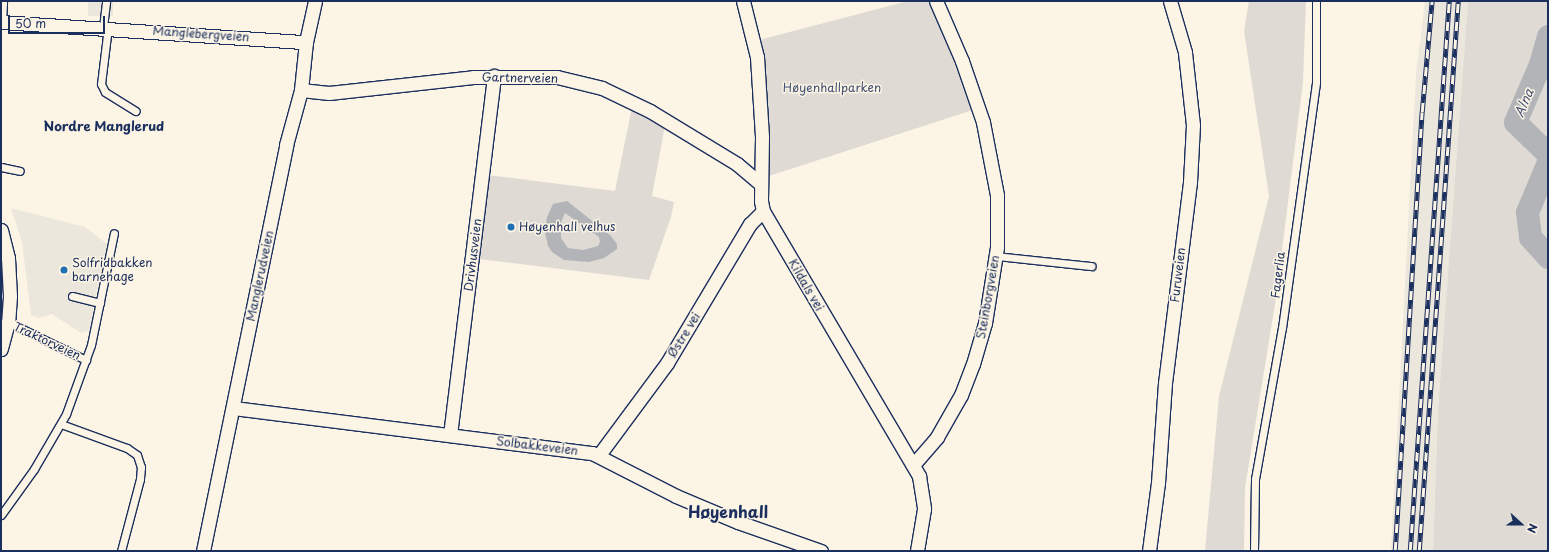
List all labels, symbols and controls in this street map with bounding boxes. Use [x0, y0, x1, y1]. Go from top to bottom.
scale bar [10, 8, 107, 34]
text: 50 m [15, 14, 46, 32]
street label: Manglebergveien [152, 23, 250, 45]
street label: Gartnerveien [482, 70, 558, 86]
park label: Høyenhallparken [783, 81, 881, 95]
water label: Alna [1511, 86, 1537, 120]
district label: Nordre Manglerud [43, 118, 165, 134]
street label: Drivhusveien [461, 218, 485, 292]
place label: Høyenhall velhus [519, 220, 617, 234]
marker: Høyenhall velhus [506, 222, 516, 232]
street label: Manglerudveien [243, 229, 277, 323]
street label: Furuveien [1167, 247, 1189, 303]
street label: Fagerlia [1268, 251, 1288, 299]
street label: Steinborgveien [974, 254, 1002, 340]
place label: Solfridbakken barnehage [72, 256, 153, 284]
street label: Kildals vei [785, 256, 827, 314]
marker: Solfridbakken barnehage [59, 265, 69, 275]
street label: Østre vei [664, 310, 704, 360]
street label: Traktorveien [11, 319, 83, 363]
street label: Solbakkeveien [495, 434, 579, 458]
district label: Høyenhall [688, 501, 768, 521]
north arrow [1501, 504, 1541, 544]
text: N [1523, 521, 1542, 536]

